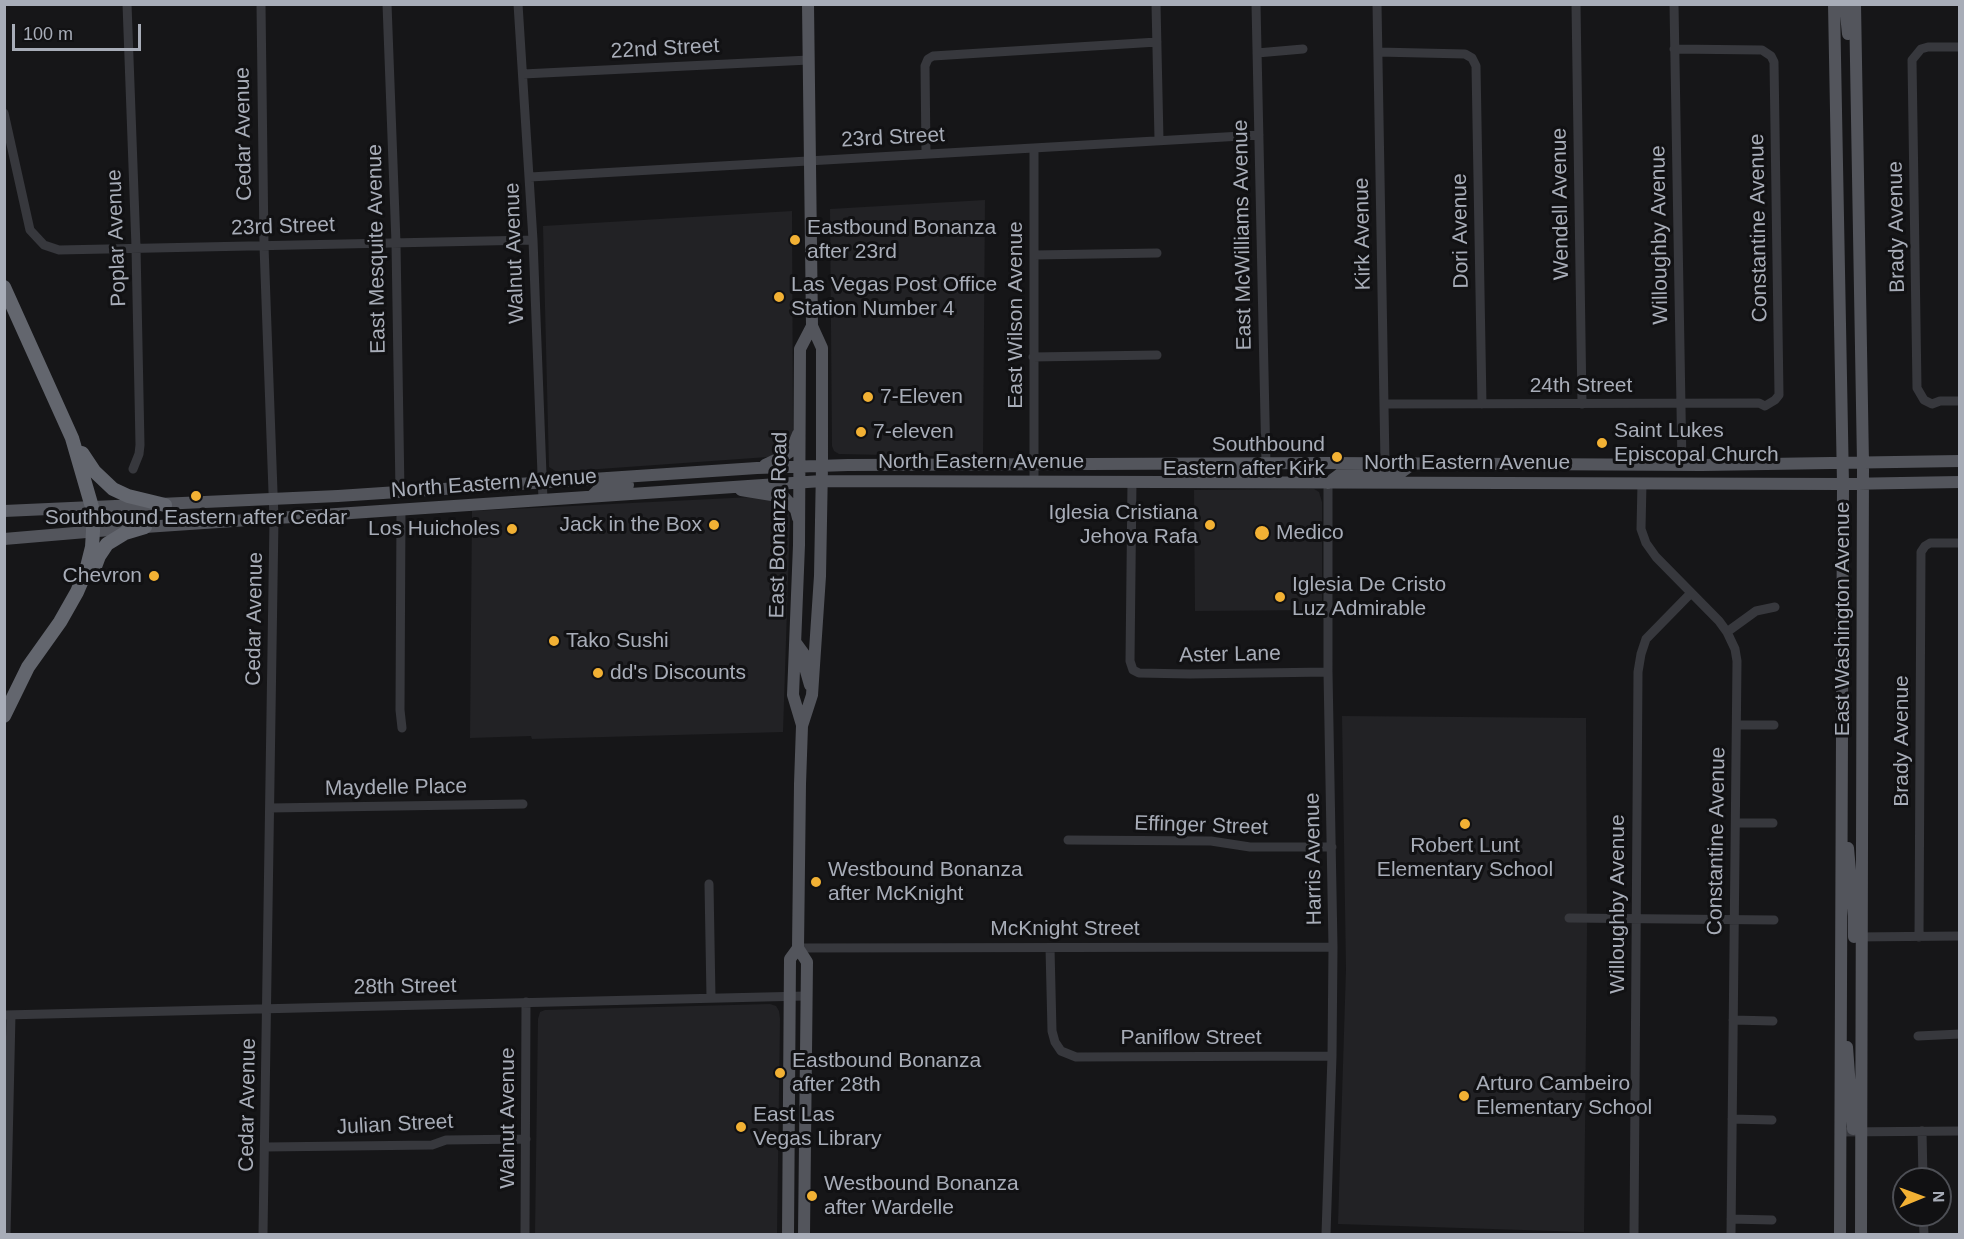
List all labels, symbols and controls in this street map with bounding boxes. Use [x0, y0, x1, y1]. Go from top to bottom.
scale bar [15, 12, 144, 50]
text: 100 m [23, 24, 73, 44]
street label: 22nd Street [610, 34, 720, 64]
street label: Cedar Avenue [230, 67, 258, 201]
street label: East McWilliams Avenue [1228, 119, 1258, 351]
street label: 23rd Street [840, 123, 946, 153]
street label: Wendell Avenue [1547, 128, 1575, 280]
street label: Constantine Avenue [1745, 133, 1773, 323]
street label: East Mesquite Avenue [363, 144, 391, 354]
street label: Willoughby Avenue [1646, 145, 1674, 325]
street label: Brady Avenue [1883, 161, 1911, 293]
street label: Poplar Avenue [102, 169, 132, 307]
street label: Dori Avenue [1447, 173, 1475, 289]
street label: Kirk Avenue [1349, 177, 1377, 291]
street label: Walnut Avenue [500, 182, 530, 324]
street label: 23rd Street [231, 213, 335, 241]
place label: Eastbound Bonanza after 23rd [807, 215, 996, 265]
street label: East Wilson Avenue [1003, 221, 1029, 409]
marker: Eastbound Bonanza after 23rd [788, 233, 802, 247]
place label: Las Vegas Post Office Station Number 4 [791, 272, 997, 322]
marker: Las Vegas Post Office Station Number 4 [772, 290, 786, 304]
street label: 24th Street [1530, 373, 1632, 399]
place label: 7-Eleven [880, 384, 963, 410]
marker: 7-Eleven [861, 390, 875, 404]
place label: Saint Lukes Episcopal Church [1614, 418, 1779, 468]
place label: 7-eleven [873, 419, 954, 445]
marker: 7-eleven [854, 425, 868, 439]
street label: East Bonanza Road [765, 431, 793, 619]
place label: Southbound Eastern after Kirk [1163, 432, 1325, 482]
marker: Saint Lukes Episcopal Church [1595, 436, 1609, 450]
street label: North Eastern Avenue [878, 449, 1084, 475]
marker: Southbound Eastern after Kirk [1330, 450, 1344, 464]
street label: North Eastern Avenue [1364, 450, 1570, 476]
street label: North Eastern Avenue [390, 464, 598, 504]
marker: Southbound Eastern after Cedar [189, 489, 203, 503]
place label: Iglesia Cristiana Jehova Rafa [1049, 500, 1198, 550]
street label: East Washington Avenue [1830, 502, 1856, 736]
place label: Southbound Eastern after Cedar [45, 505, 347, 531]
place label: Jack in the Box [560, 512, 702, 538]
place label: Los Huicholes [368, 516, 500, 542]
marker: Jack in the Box [707, 518, 721, 532]
marker: Iglesia Cristiana Jehova Rafa [1203, 518, 1217, 532]
place label: Medico [1276, 520, 1344, 546]
marker: Los Huicholes [505, 522, 519, 536]
marker: Medico [1253, 524, 1271, 542]
street label: Cedar Avenue [241, 552, 269, 686]
place label: Chevron [63, 563, 142, 589]
marker: Chevron [147, 569, 161, 583]
place label: Iglesia De Cristo Luz Admirable [1292, 572, 1446, 622]
marker: Iglesia De Cristo Luz Admirable [1273, 590, 1287, 604]
place label: Tako Sushi [566, 628, 669, 654]
marker: Tako Sushi [547, 634, 561, 648]
street label: Aster Lane [1179, 642, 1281, 668]
place label: dd's Discounts [610, 660, 746, 686]
marker: dd's Discounts [591, 666, 605, 680]
street label: Brady Avenue [1889, 675, 1915, 807]
street label: Constantine Avenue [1703, 746, 1731, 936]
street label: Maydelle Place [325, 774, 467, 802]
street label: Harris Avenue [1300, 792, 1328, 926]
street label: Effinger Street [1134, 811, 1268, 841]
street label: Willoughby Avenue [1605, 814, 1631, 994]
marker: Robert Lunt Elementary School [1458, 817, 1472, 831]
place label: Robert Lunt Elementary School [1377, 833, 1553, 883]
place label: Westbound Bonanza after McKnight [828, 857, 1023, 907]
marker: Westbound Bonanza after McKnight [809, 875, 823, 889]
street label: McKnight Street [990, 916, 1140, 942]
street label: 28th Street [353, 974, 457, 1000]
street label: Paniflow Street [1120, 1025, 1262, 1051]
street label: Cedar Avenue [234, 1038, 262, 1172]
street label: Walnut Avenue [495, 1047, 521, 1189]
place label: Eastbound Bonanza after 28th [792, 1048, 981, 1098]
marker: Eastbound Bonanza after 28th [773, 1066, 787, 1080]
place label: Arturo Cambeiro Elementary School [1476, 1071, 1652, 1121]
marker: Arturo Cambeiro Elementary School [1457, 1089, 1471, 1103]
place label: East Las Vegas Library [753, 1102, 881, 1152]
street label: Julian Street [336, 1109, 454, 1141]
marker: East Las Vegas Library [734, 1120, 748, 1134]
north arrow [1892, 1167, 1952, 1227]
place label: Westbound Bonanza after Wardelle [824, 1171, 1019, 1221]
marker: Westbound Bonanza after Wardelle [805, 1189, 819, 1203]
text: N [1930, 1191, 1947, 1203]

